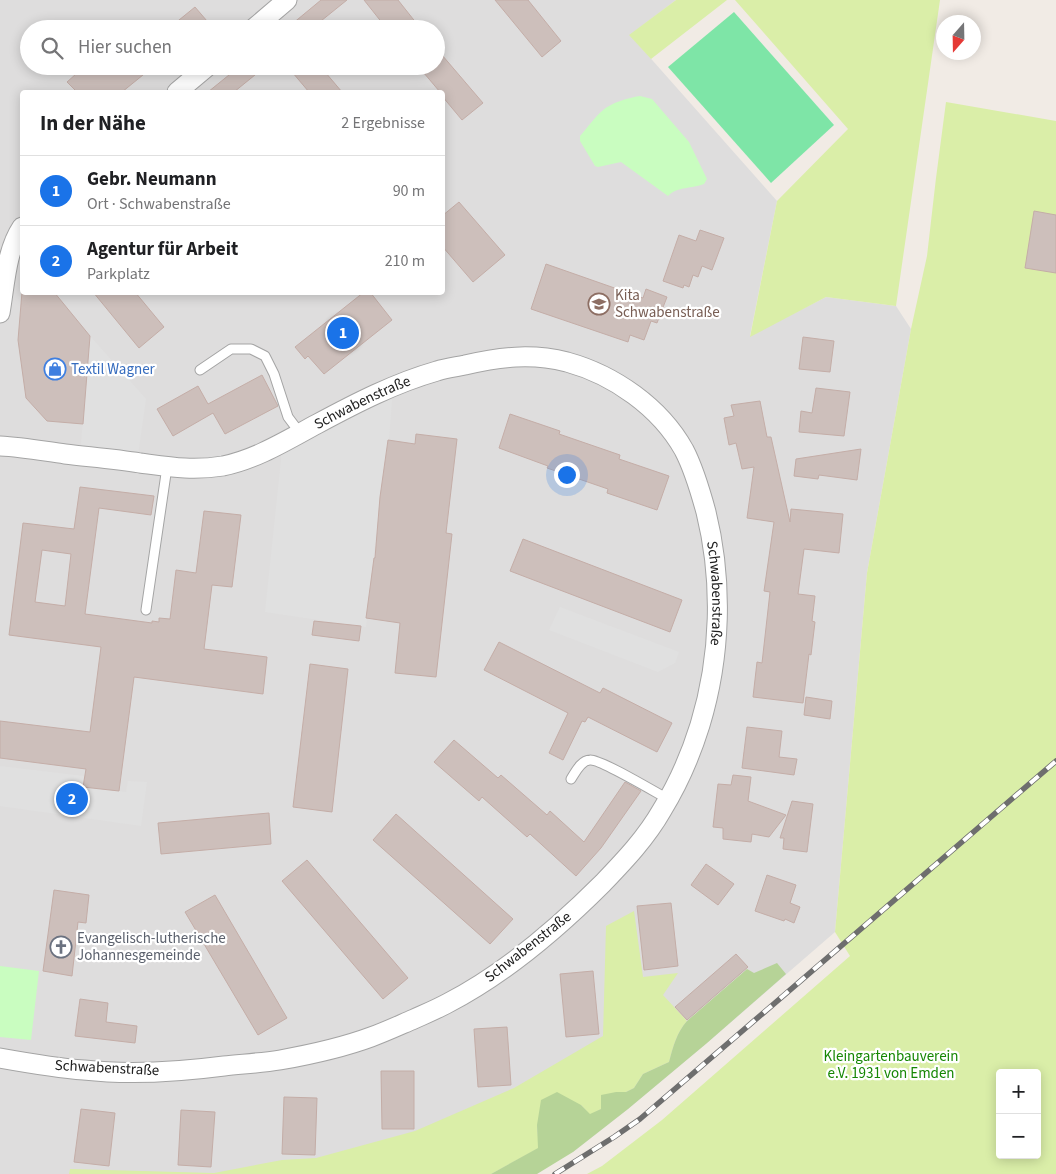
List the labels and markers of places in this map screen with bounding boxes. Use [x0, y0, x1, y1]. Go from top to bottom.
place label: Kita Schwabenstraße [615, 285, 720, 323]
school or university icon: Kita Schwabenstraße [587, 292, 611, 316]
pin: 1 [327, 314, 359, 352]
shop icon: Textil Wagner [43, 357, 67, 381]
place label: Textil Wagner [71, 359, 156, 380]
pin: 2 [56, 780, 88, 818]
place label: Evangelisch-lutherische Johannesgemeinde [77, 928, 226, 966]
church icon: Evangelisch-lutherische Johannesgemeinde [49, 935, 73, 959]

